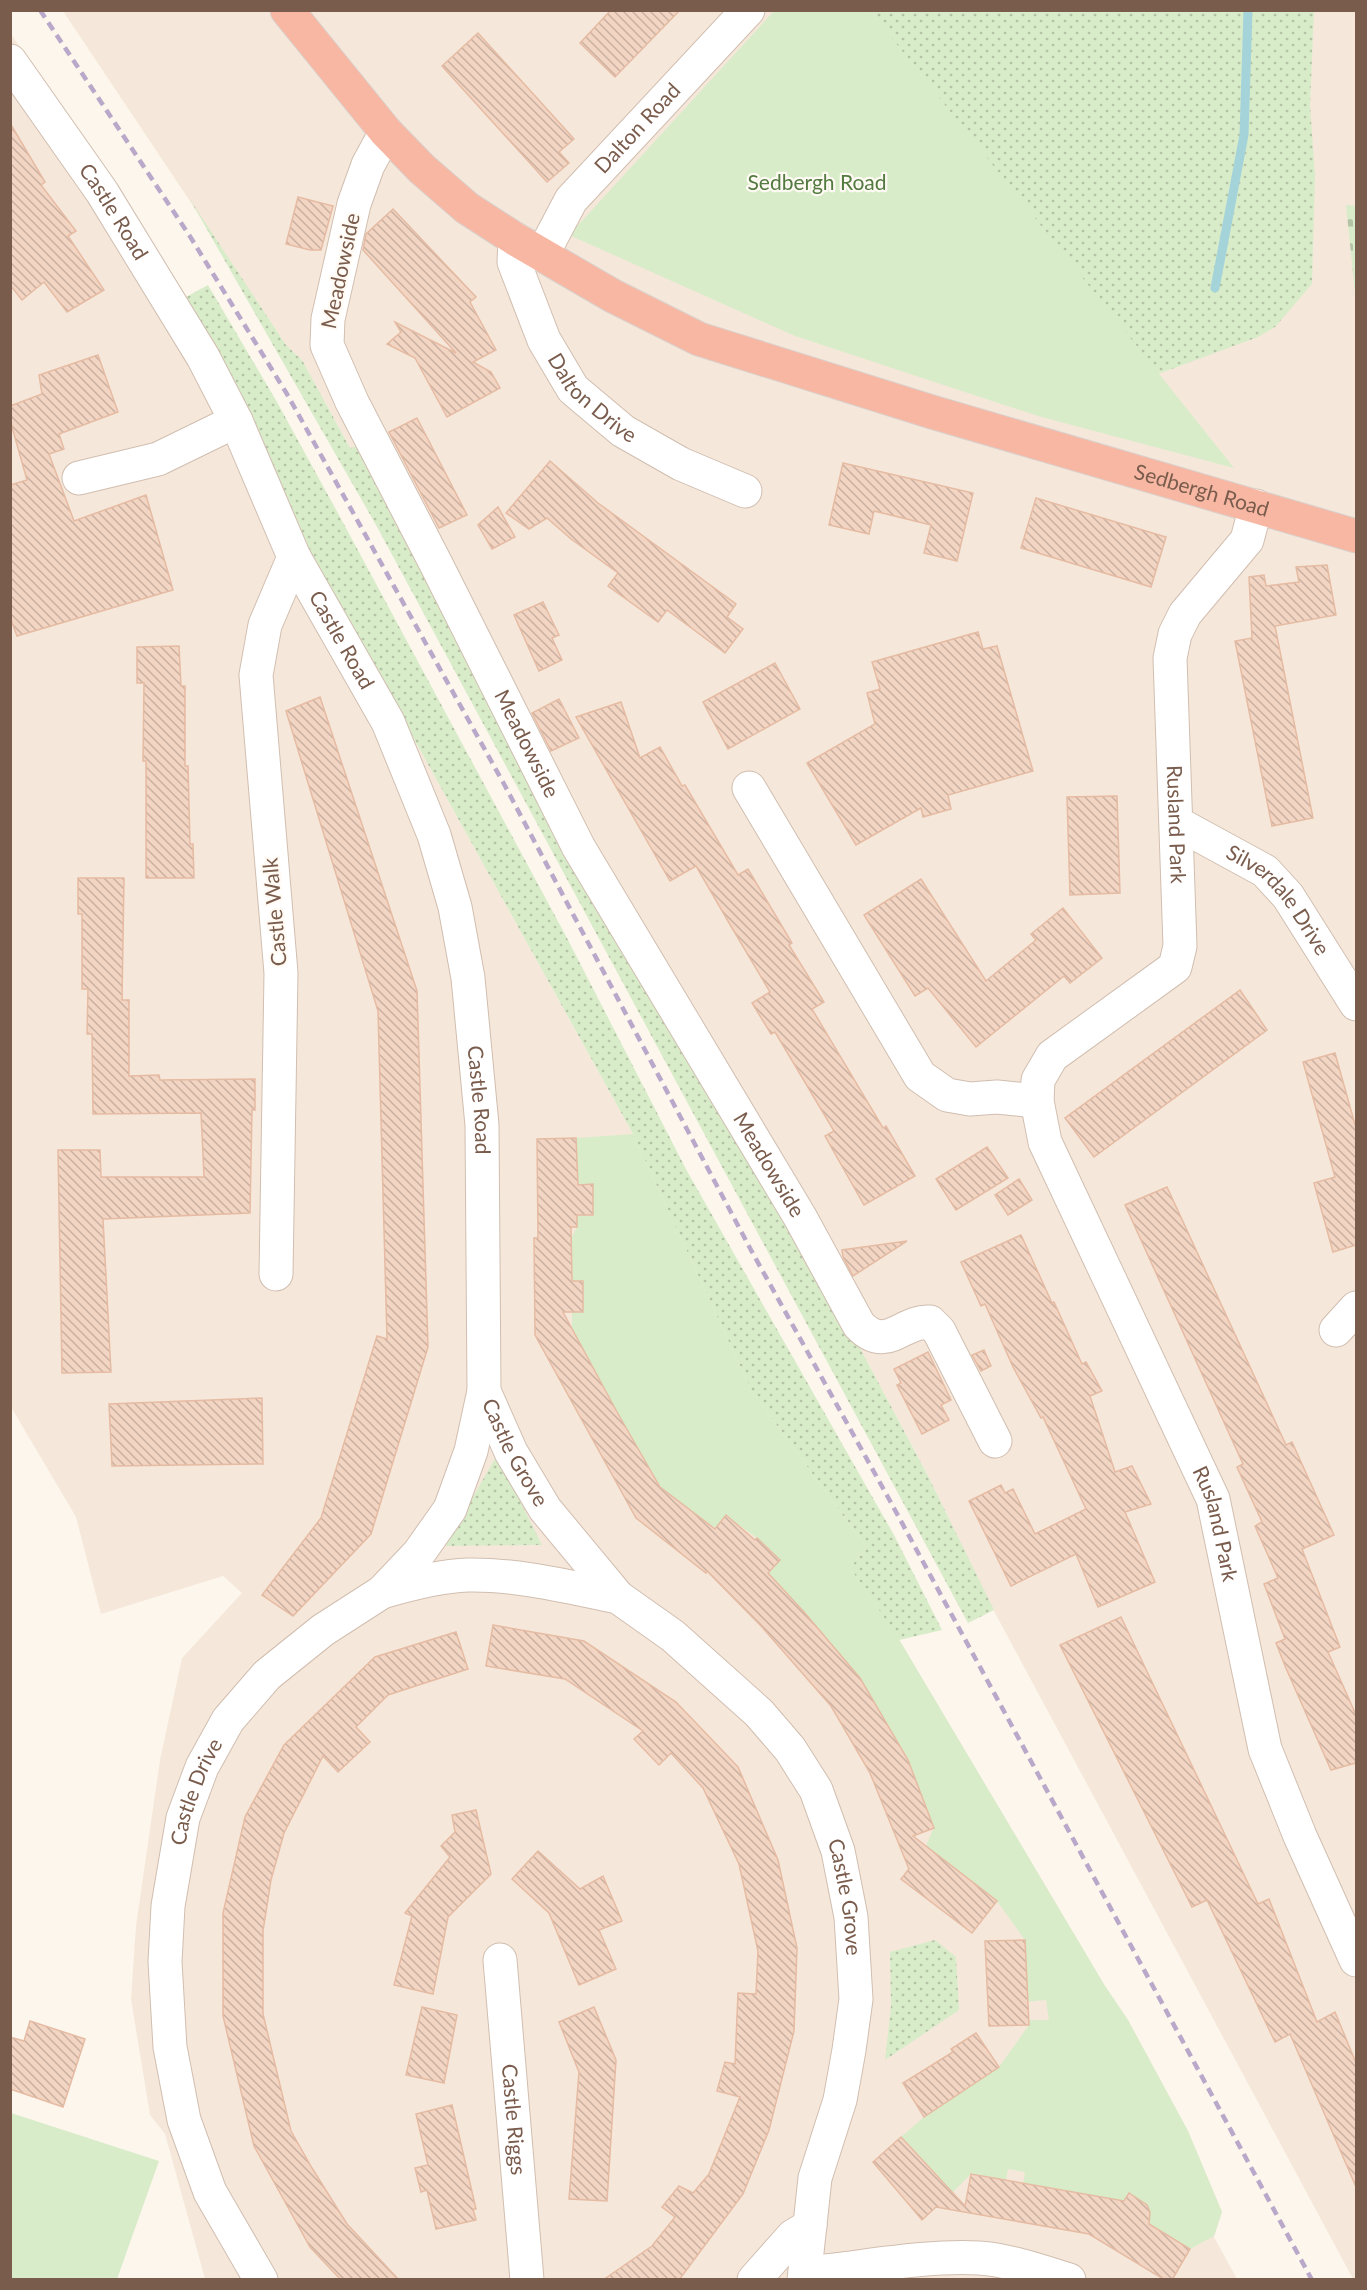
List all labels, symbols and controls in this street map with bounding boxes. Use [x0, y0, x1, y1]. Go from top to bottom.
street label: Dalton Road [589, 77, 685, 178]
street label: Castle Road [75, 158, 154, 264]
park label: Sedbergh Road [747, 169, 887, 194]
street label: Meadowside [315, 211, 364, 331]
street label: Dalton Drive [543, 348, 641, 447]
street label: Sedbergh Road [1132, 458, 1272, 521]
street label: Castle Road [305, 586, 381, 693]
street label: Meadowside [490, 685, 566, 801]
street label: Rusland Park [1163, 764, 1192, 884]
street label: Silverdale Drive [1223, 838, 1336, 959]
street label: Castle Walk [256, 856, 291, 967]
street label: Castle Road [463, 1044, 496, 1155]
street label: Meadowside [729, 1107, 811, 1221]
street label: Castle Grove [478, 1394, 554, 1510]
street label: Rusland Park [1188, 1462, 1244, 1584]
street label: Castle Drive [165, 1733, 227, 1847]
street label: Castle Grove [823, 1835, 867, 1956]
street label: Castle Riggs [498, 2063, 532, 2176]

